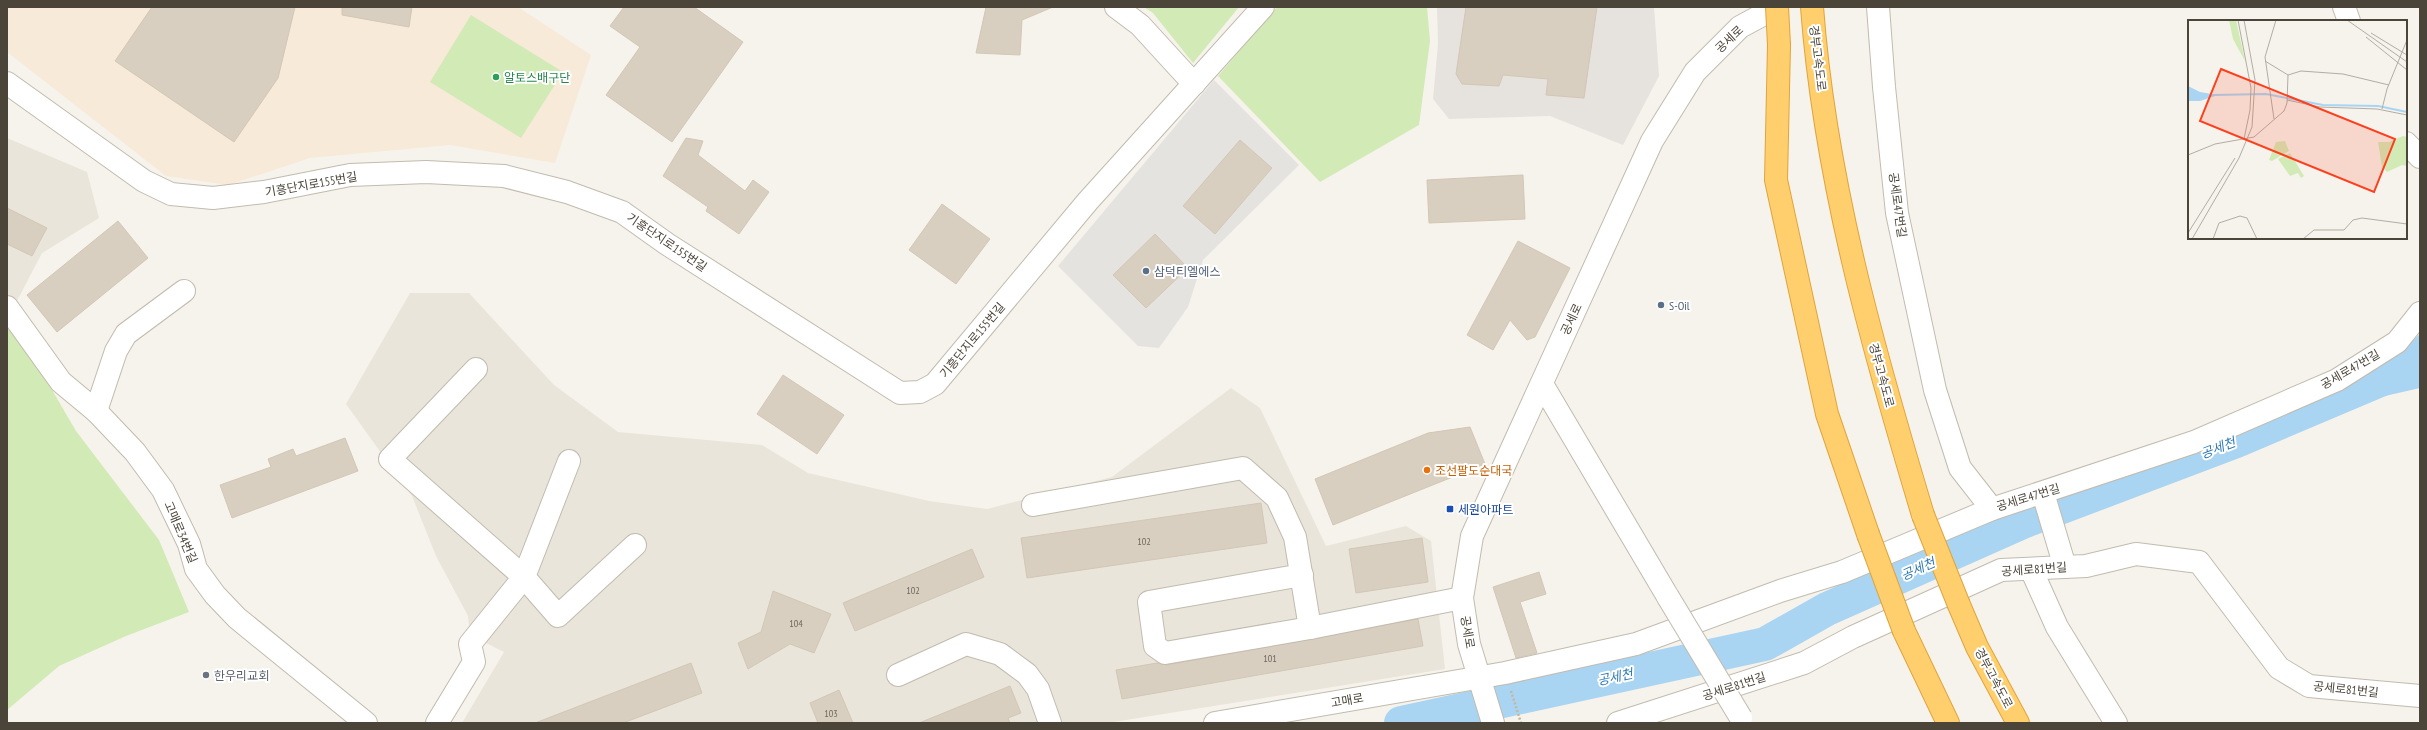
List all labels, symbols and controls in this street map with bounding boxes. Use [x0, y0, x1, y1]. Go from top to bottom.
inset map [2188, 20, 2407, 239]
street label: 공세로 [1712, 22, 1746, 56]
street label: 경부고속도로 [1807, 24, 1829, 92]
place label: 알토스배구단 [504, 70, 570, 85]
marker: 알토스배구단 [491, 72, 501, 82]
street label: 기흥단지로155번길 [264, 168, 358, 200]
street label: 공세로47번길 [1886, 171, 1910, 239]
street label: 기흥단지로155번길 [624, 210, 710, 274]
place label: 삼덕티엘에스 [1154, 264, 1220, 279]
marker: 삼덕티엘에스 [1141, 266, 1151, 276]
place label: S-Oil [1669, 298, 1690, 313]
street label: 기흥단지로155번길 [936, 299, 1008, 381]
marker: S-Oil [1656, 300, 1666, 310]
street label: 공세로 [1557, 301, 1585, 337]
street label: 경부고속도로 [1866, 341, 1898, 409]
street label: 공세로47번길 [2318, 346, 2382, 392]
water label: 공세천 [2198, 433, 2239, 462]
place label: 조선팔도순대국 [1435, 463, 1512, 478]
marker: 조선팔도순대국 [1422, 465, 1432, 475]
street label: 공세로47번길 [1994, 480, 2062, 514]
street label: 고매로34번길 [161, 499, 201, 565]
place label: 세원아파트 [1458, 502, 1513, 517]
marker: 세원아파트 [1445, 504, 1455, 514]
house number: 102 [1137, 535, 1151, 548]
water label: 공세천 [1898, 554, 1939, 584]
street label: 공세로81번길 [2001, 559, 2067, 579]
house number: 102 [906, 584, 920, 597]
street label: 공세로 [1458, 614, 1478, 650]
house number: 104 [789, 617, 803, 630]
street label: 경부고속도로 [1972, 645, 2016, 711]
house number: 101 [1263, 652, 1277, 665]
water label: 공세천 [1596, 665, 1635, 689]
place label: 한우리교회 [214, 668, 269, 683]
street label: 공세로81번길 [1700, 669, 1768, 703]
marker: 한우리교회 [201, 670, 211, 680]
street label: 공세로81번길 [2312, 678, 2380, 700]
street label: 고매로 [1329, 690, 1365, 710]
house number: 103 [824, 707, 838, 720]

